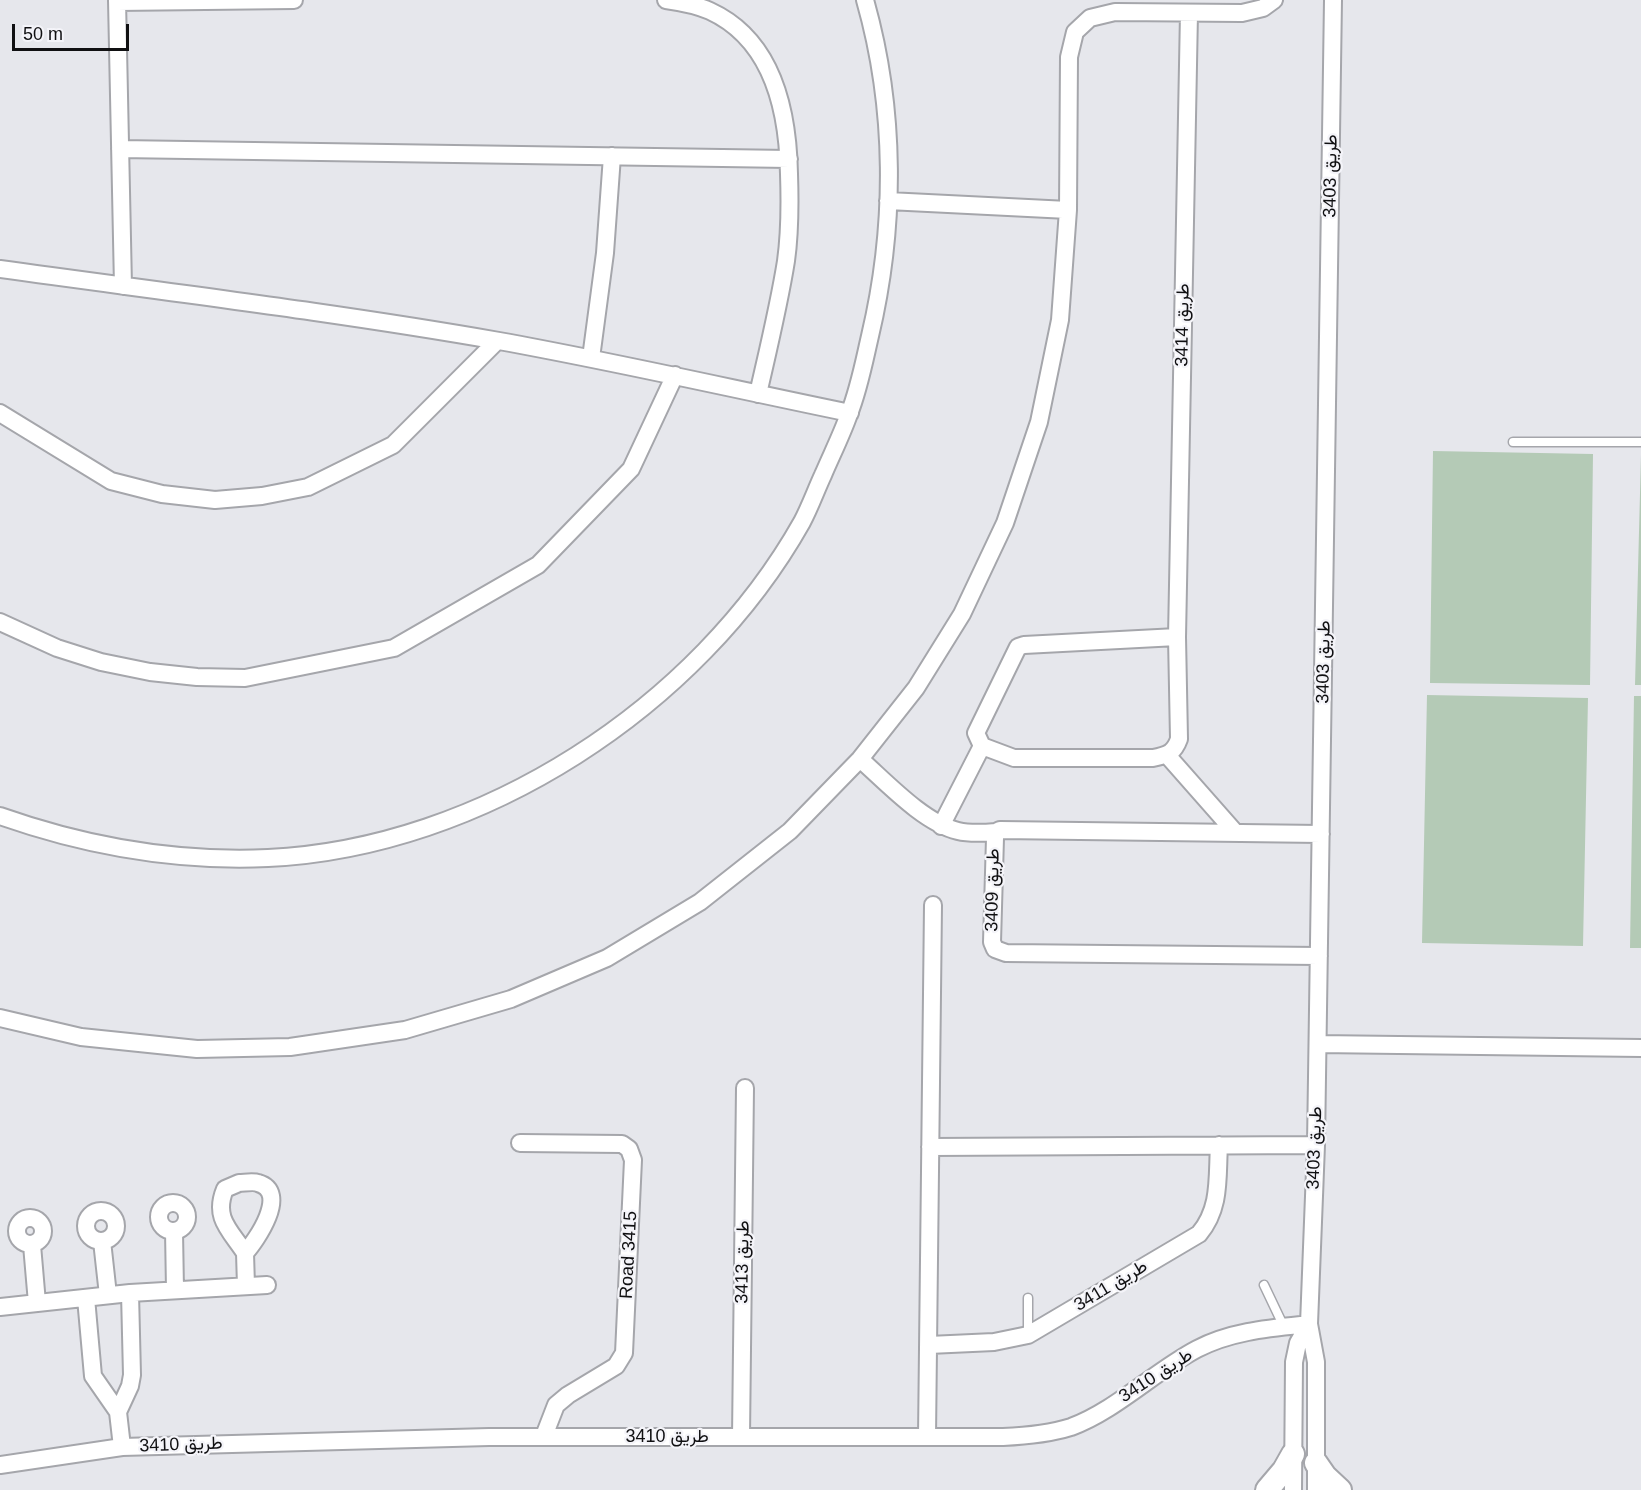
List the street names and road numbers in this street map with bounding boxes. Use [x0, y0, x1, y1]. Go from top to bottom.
street label: طريق 3403 [1319, 134, 1343, 218]
street label: طريق 3414 [1171, 283, 1195, 367]
street label: طريق 3403 [1312, 620, 1336, 704]
street label: طريق 3409 [981, 848, 1005, 932]
street label: طريق 3403 [1303, 1106, 1327, 1190]
street label: Road 3415 [616, 1210, 642, 1300]
street label: طريق 3413 [731, 1220, 755, 1304]
street label: طريق 3411 [1070, 1256, 1152, 1316]
street label: طريق 3410 [1115, 1344, 1197, 1408]
street label: طريق 3410 [625, 1426, 709, 1448]
street label: طريق 3410 [139, 1433, 223, 1457]

